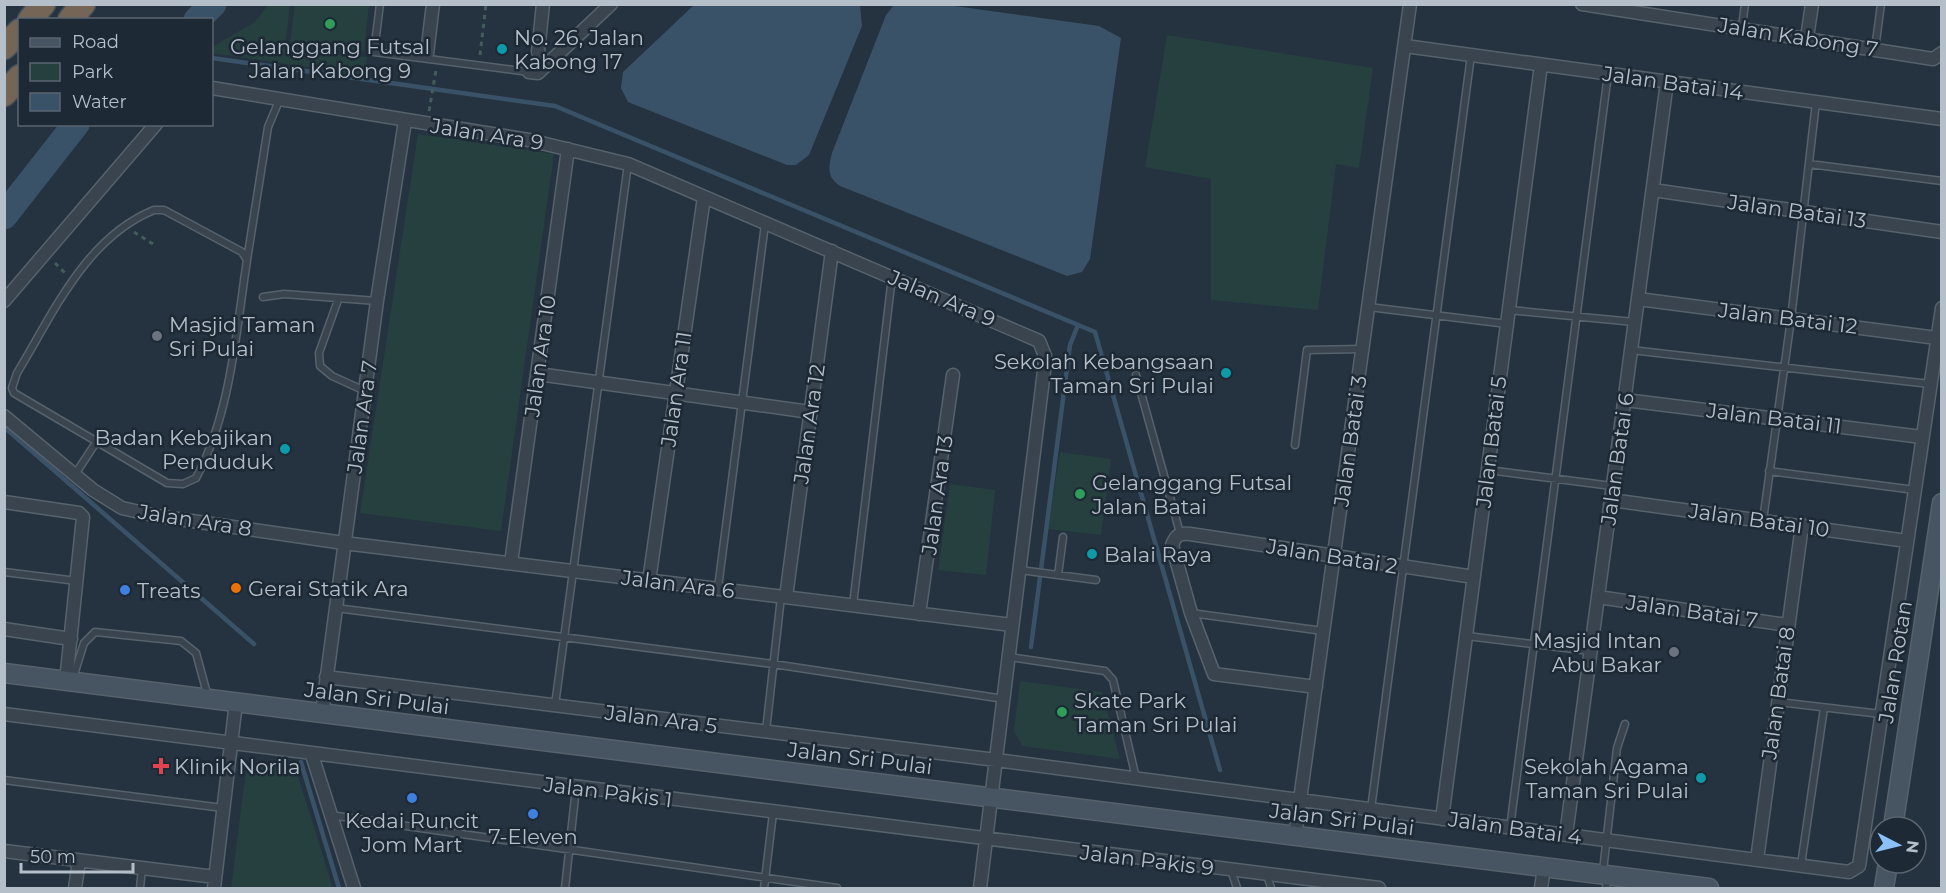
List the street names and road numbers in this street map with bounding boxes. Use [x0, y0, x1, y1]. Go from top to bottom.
street label: Jalan Kabong 7 [1715, 12, 1880, 62]
street label: Jalan Batai 14 [1600, 61, 1745, 105]
street label: Jalan Ara 9 [428, 113, 545, 155]
street label: Jalan Batai 13 [1725, 189, 1868, 233]
street label: Jalan Ara 9 [884, 264, 999, 332]
street label: Jalan Ara 10 [519, 294, 561, 419]
street label: Jalan Batai 12 [1716, 297, 1859, 339]
street label: Jalan Ara 11 [655, 330, 696, 449]
street label: Jalan Ara 7 [342, 359, 382, 476]
street label: Jalan Ara 12 [788, 362, 830, 486]
street label: Jalan Batai 3 [1328, 374, 1372, 509]
street label: Jalan Batai 5 [1470, 375, 1511, 510]
street label: Jalan Batai 6 [1595, 391, 1639, 528]
street label: Jalan Batai 11 [1704, 397, 1843, 439]
street label: Jalan Ara 13 [916, 434, 958, 557]
street label: Jalan Batai 10 [1686, 498, 1831, 542]
street label: Jalan Ara 8 [135, 499, 254, 541]
street label: Jalan Batai 2 [1264, 533, 1399, 579]
street label: Jalan Ara 6 [619, 565, 736, 603]
street label: Jalan Batai 7 [1623, 589, 1760, 633]
street label: Jalan Rotan [1873, 599, 1917, 726]
street label: Jalan Batai 8 [1756, 625, 1800, 762]
street label: Jalan Sri Pulai [302, 677, 451, 719]
street label: Jalan Ara 5 [602, 700, 719, 738]
street label: Jalan Sri Pulai [785, 737, 934, 779]
street label: Jalan Pakis 1 [541, 772, 674, 812]
street label: Jalan Sri Pulai [1267, 798, 1416, 840]
street label: Jalan Batai 4 [1446, 806, 1583, 850]
street label: Jalan Pakis 9 [1078, 839, 1215, 881]

